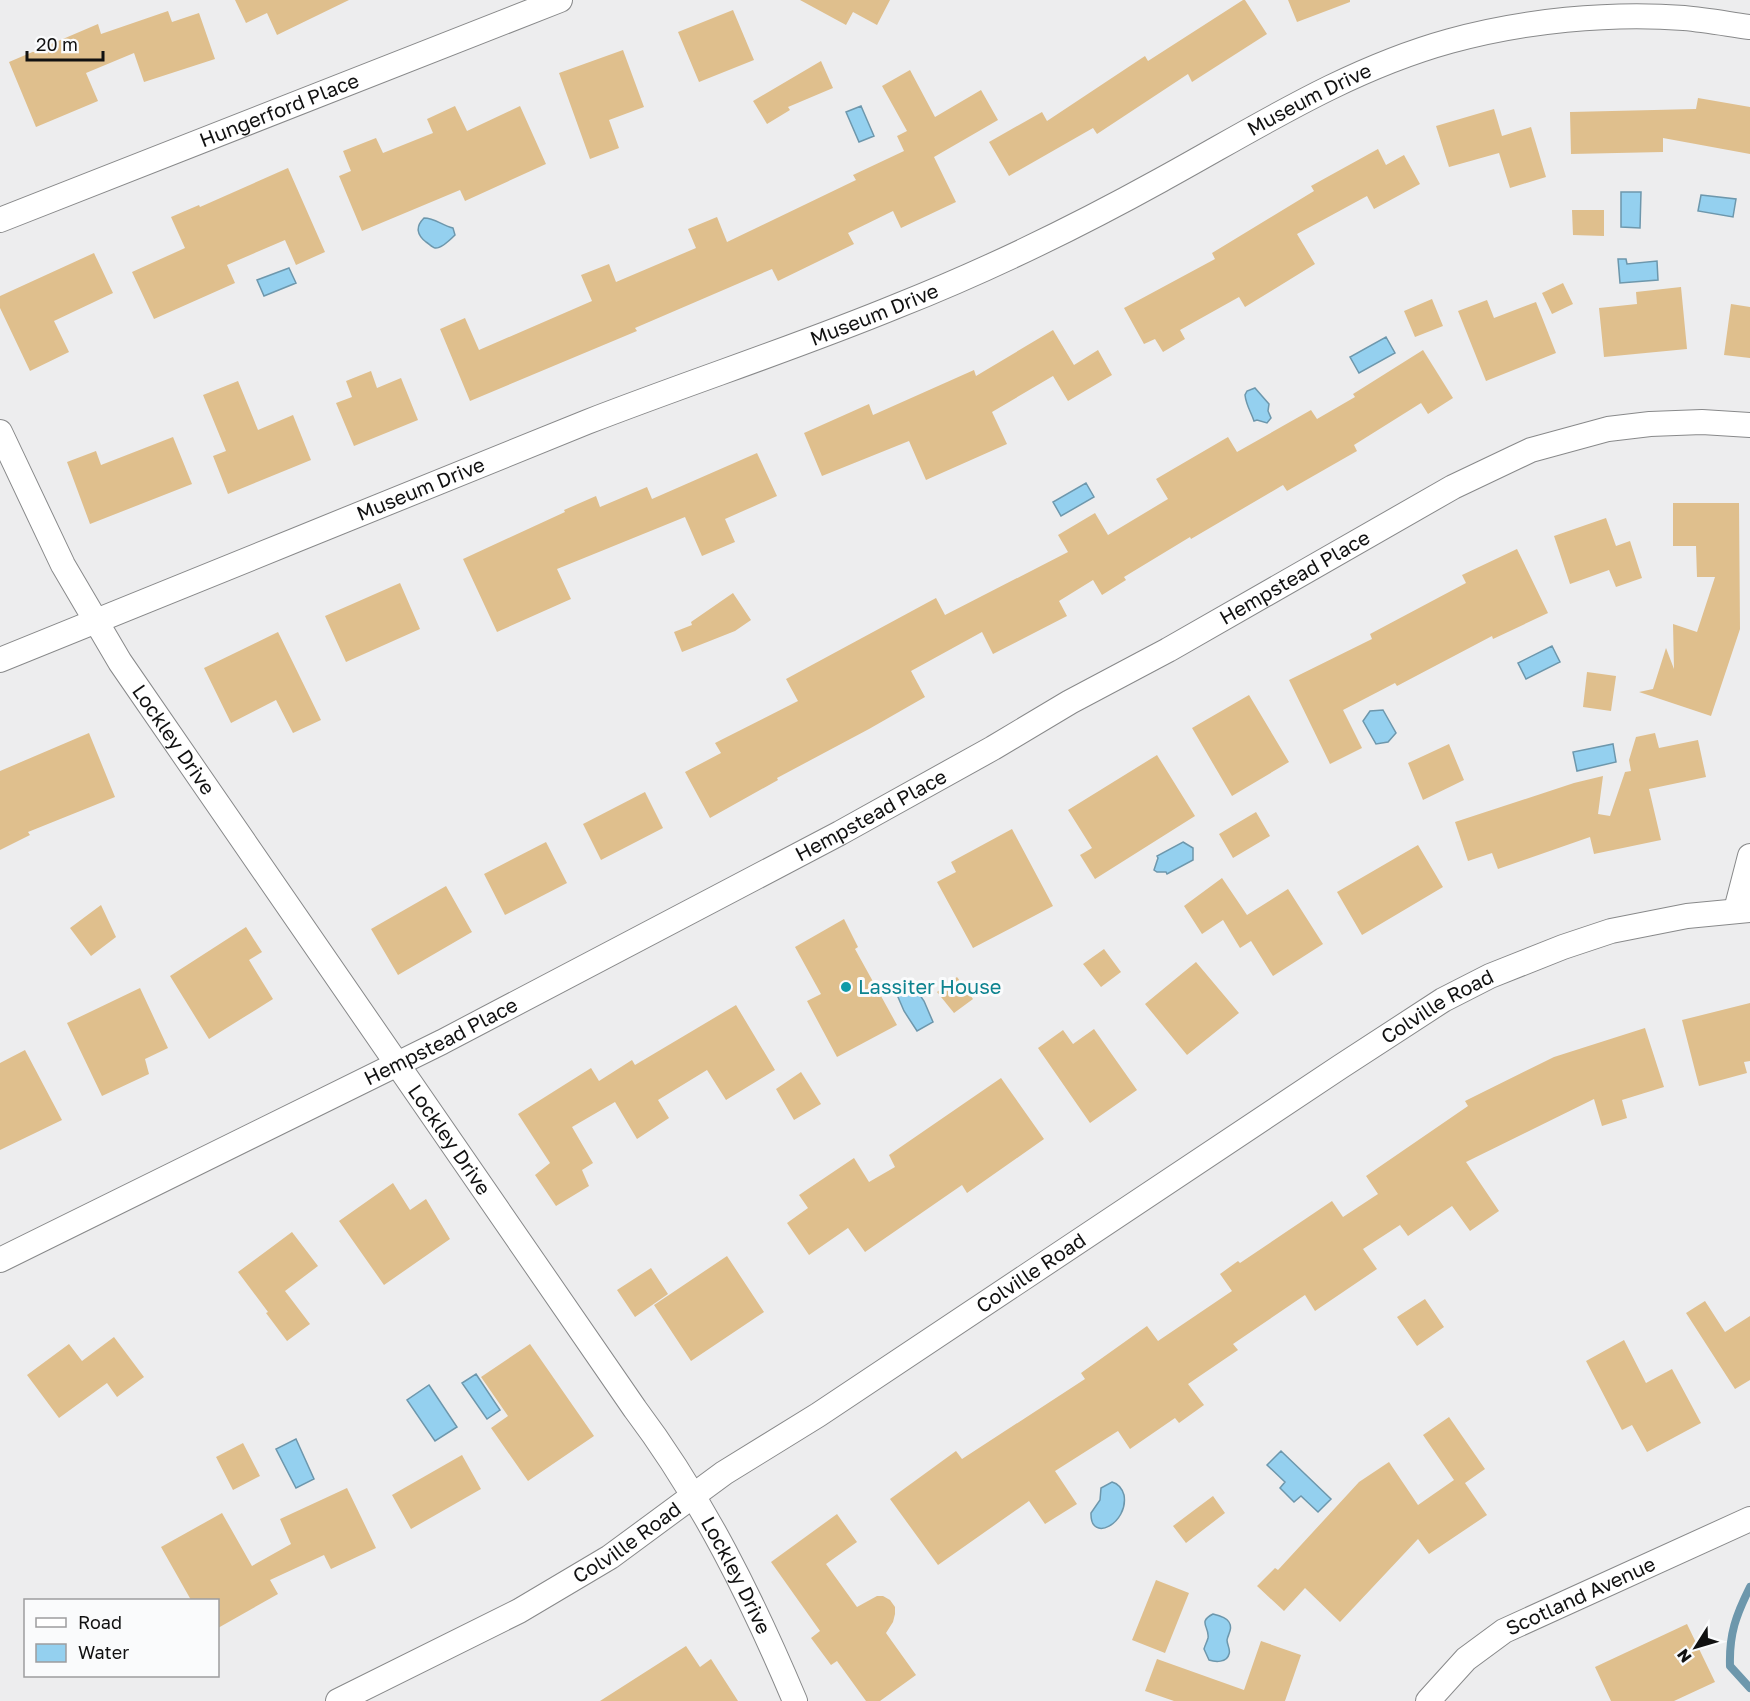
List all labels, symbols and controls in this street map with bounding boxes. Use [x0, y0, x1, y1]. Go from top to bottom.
scale bar [27, 24, 104, 62]
text: 20 m [36, 33, 78, 55]
street label: Museum Drive [1243, 57, 1375, 140]
street label: Hungerford Place [196, 67, 362, 151]
street label: Museum Drive [806, 278, 942, 350]
street label: Museum Drive [353, 451, 488, 525]
street label: Hempstead Place [1215, 524, 1374, 629]
street label: Lockley Drive [128, 679, 221, 799]
street label: Hempstead Place [791, 763, 950, 865]
street label: Colville Road [1376, 963, 1497, 1048]
place label: Lassiter House [858, 974, 1001, 998]
marker: Lassiter House [839, 980, 853, 994]
street label: Hempstead Place [360, 992, 521, 1090]
street label: Lockley Drive [404, 1079, 497, 1199]
street label: Colville Road [971, 1227, 1090, 1317]
street label: Colville Road [568, 1496, 685, 1587]
street label: Lockley Drive [697, 1512, 777, 1637]
street label: Scotland Avenue [1502, 1551, 1659, 1640]
legend [24, 1599, 219, 1677]
text: Road [78, 1611, 122, 1633]
north arrow [1666, 1617, 1726, 1677]
text: Water [78, 1641, 129, 1663]
text: N [1672, 1645, 1696, 1667]

